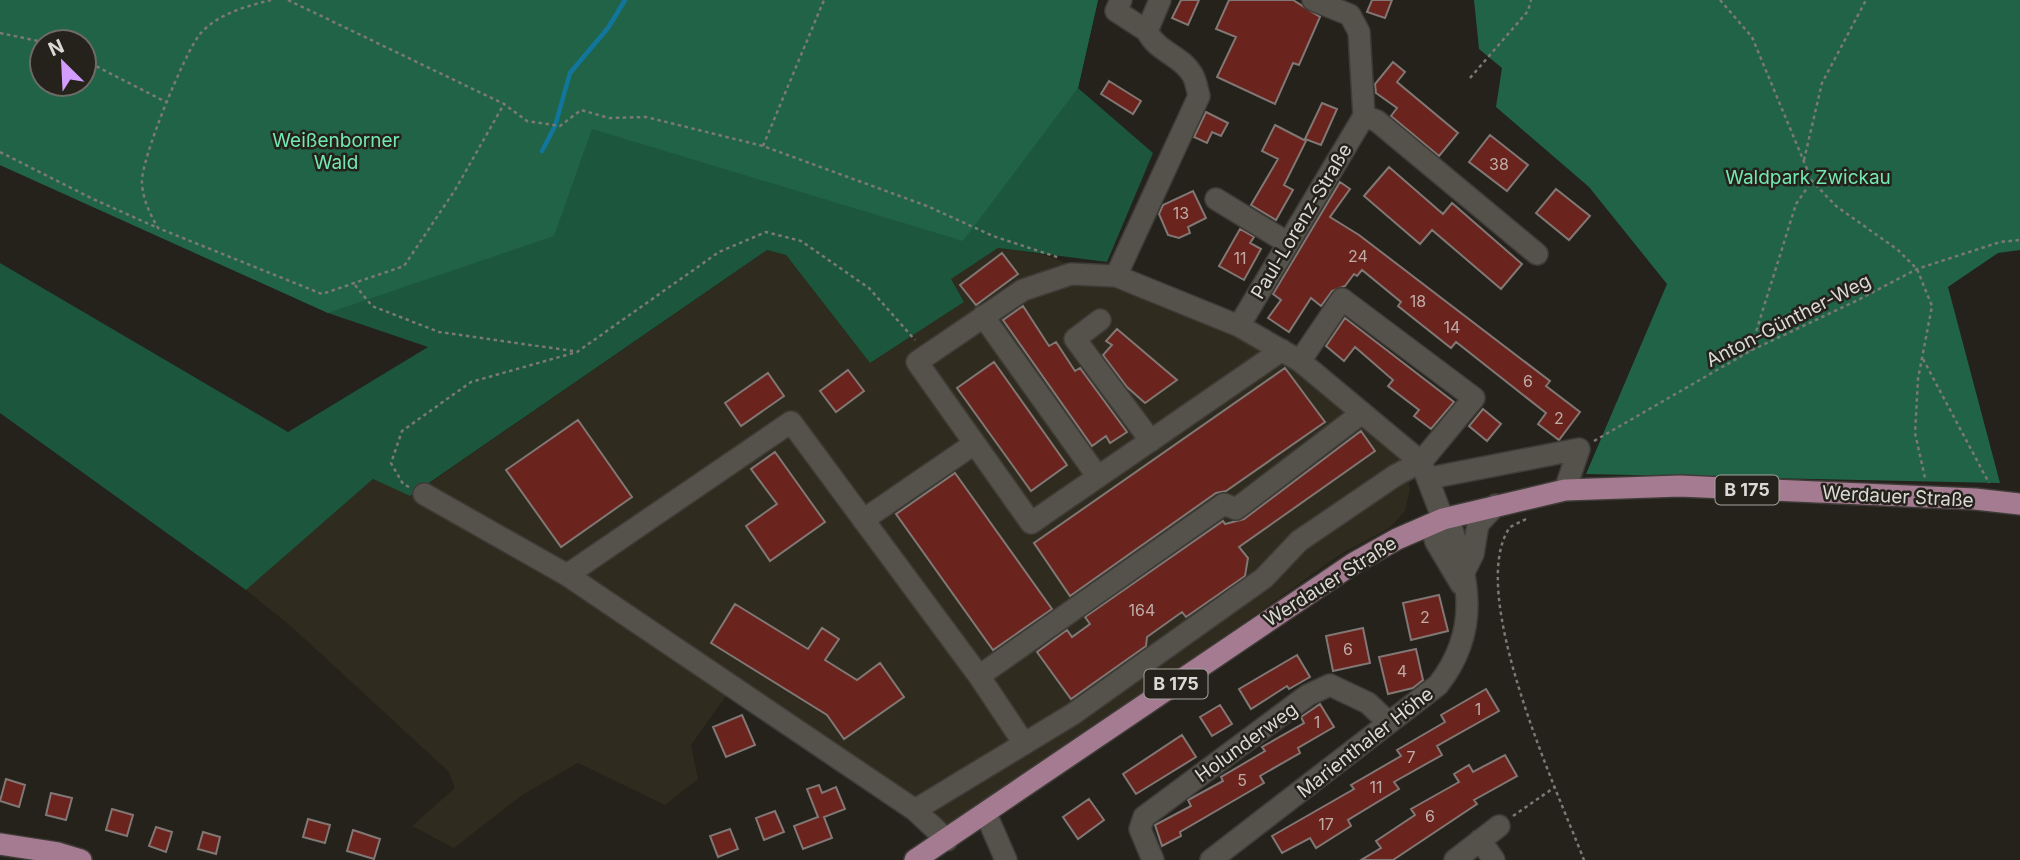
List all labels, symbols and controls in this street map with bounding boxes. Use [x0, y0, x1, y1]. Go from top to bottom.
north arrow [28, 28, 98, 98]
text: N [45, 34, 68, 61]
park label: Weißenborner Wald [272, 129, 400, 174]
street label: Paul-Lorenz-Straße [1246, 140, 1357, 303]
house number: 38 [1489, 154, 1509, 174]
park label: Waldpark Zwickau [1725, 166, 1891, 189]
house number: 13 [1173, 203, 1189, 223]
house number: 24 [1348, 246, 1368, 266]
house number: 11 [1233, 248, 1247, 268]
street label: Anton-Günther-Weg [1702, 269, 1874, 372]
house number: 18 [1410, 291, 1426, 311]
house number: 14 [1444, 317, 1460, 337]
house number: 6 [1523, 371, 1533, 391]
house number: 2 [1554, 408, 1564, 428]
road number: B 175 [1716, 476, 1778, 504]
street label: Werdauer Straße [1822, 481, 1974, 512]
street label: Werdauer Straße [1260, 531, 1401, 631]
house number: 164 [1129, 600, 1155, 620]
house number: 2 [1420, 607, 1430, 627]
house number: 6 [1343, 639, 1353, 659]
house number: 4 [1397, 661, 1407, 681]
road number: B 175 [1144, 670, 1208, 698]
street label: Marienthaler Höhe [1293, 682, 1438, 803]
street label: Holunderweg [1191, 698, 1302, 787]
house number: 1 [1475, 699, 1481, 719]
house number: 1 [1314, 712, 1320, 732]
house number: 7 [1406, 747, 1416, 767]
house number: 5 [1237, 770, 1247, 790]
house number: 11 [1369, 777, 1383, 797]
house number: 6 [1425, 806, 1435, 826]
house number: 17 [1318, 814, 1334, 834]

